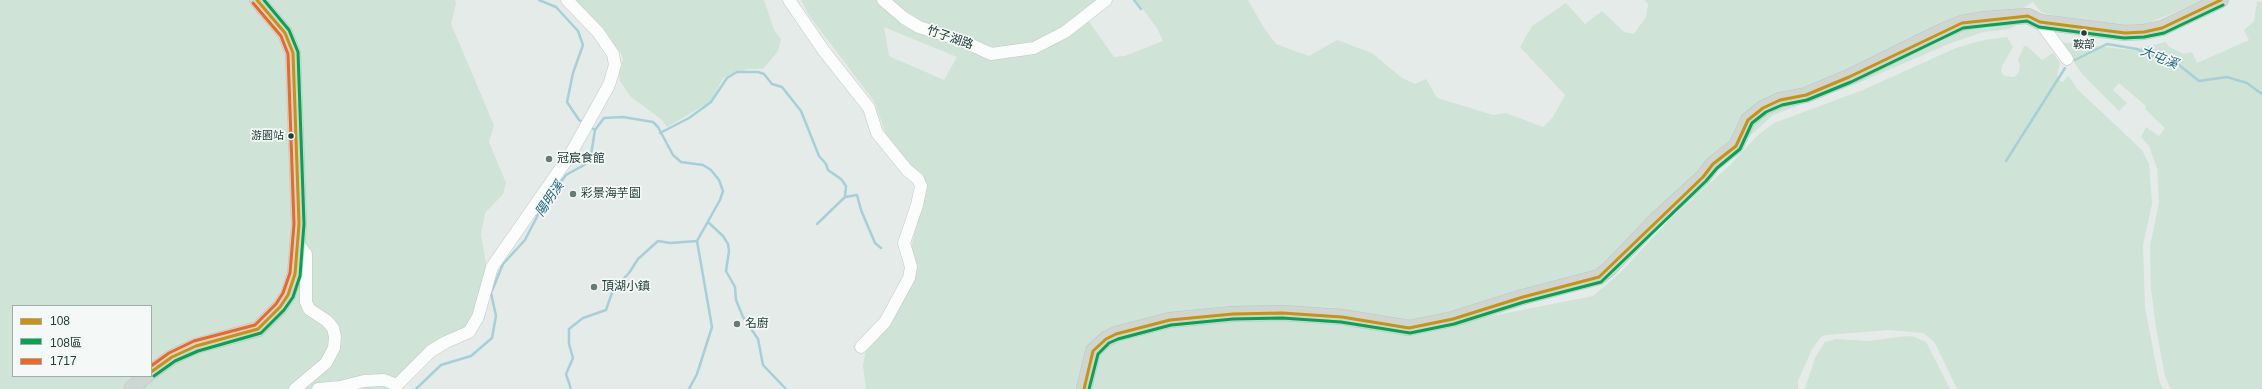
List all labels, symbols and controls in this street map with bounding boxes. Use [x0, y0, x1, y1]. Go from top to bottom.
street label: 竹子湖路 [925, 23, 975, 53]
marker: 鞍部 [2079, 28, 2089, 38]
place label: 鞍部 [2073, 38, 2095, 52]
water label: 大屯溪 [2138, 43, 2180, 73]
place label: 游園站 [251, 129, 284, 143]
marker: 游園站 [286, 131, 296, 141]
place label: 冠宸食館 [557, 152, 605, 166]
marker: 冠宸食館 [544, 154, 554, 164]
water label: 陽明溪 [533, 178, 567, 220]
place label: 彩景海芋園 [581, 187, 641, 201]
marker: 彩景海芋園 [568, 189, 578, 199]
place label: 頂湖小鎮 [602, 280, 650, 294]
marker: 頂湖小鎮 [589, 282, 599, 292]
legend [12, 305, 152, 377]
text: 108 [50, 314, 70, 328]
place label: 名廚 [745, 317, 769, 331]
marker: 名廚 [732, 319, 742, 329]
text: 108區 [50, 336, 82, 350]
text: 1717 [50, 354, 77, 368]

